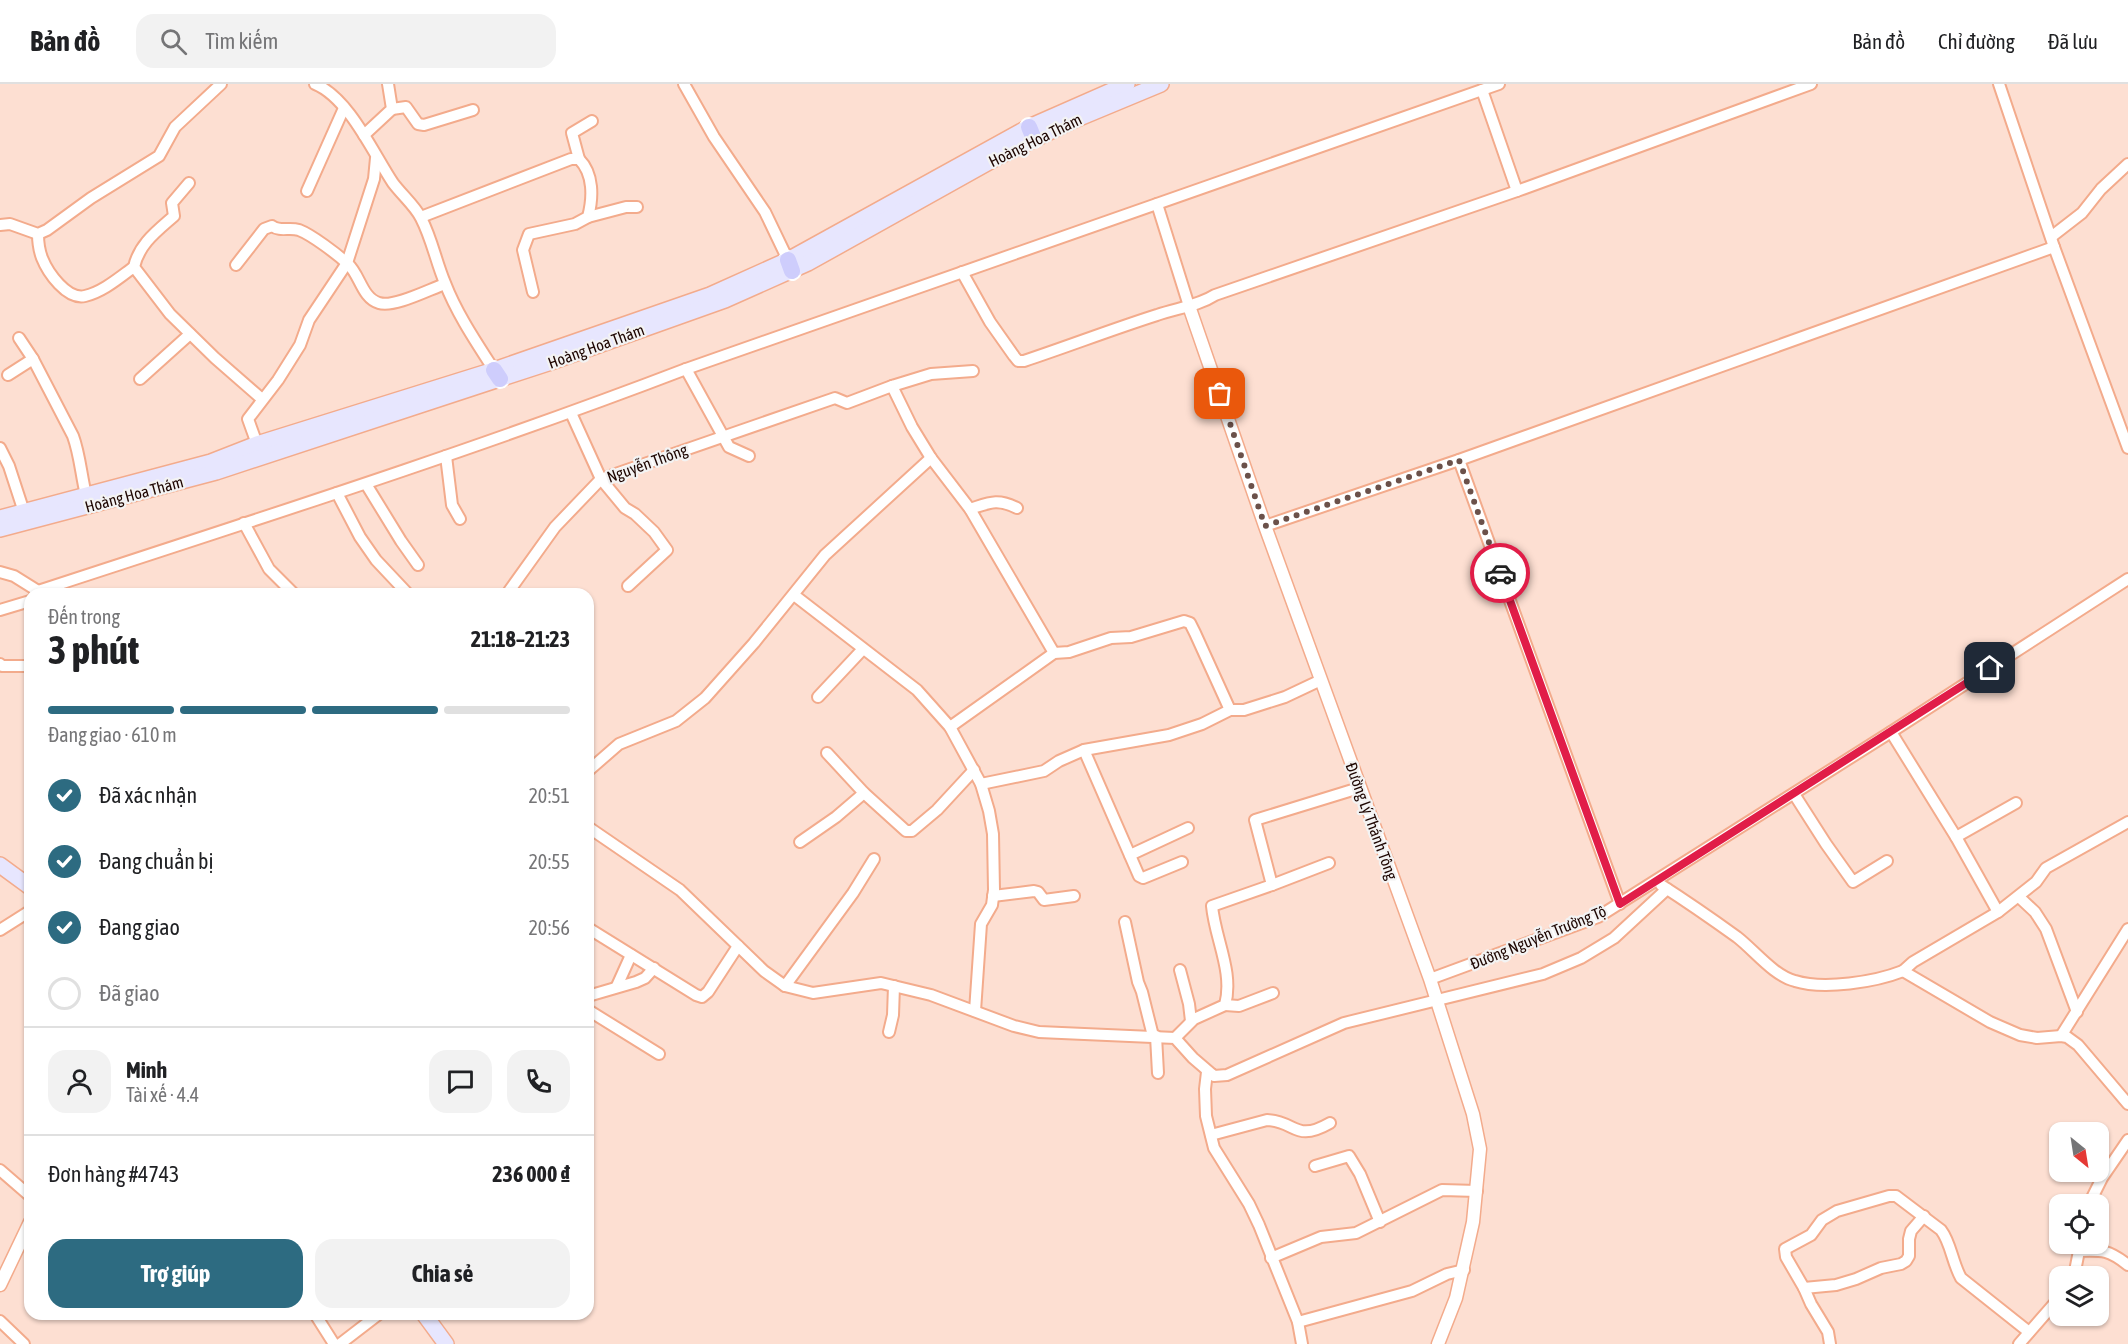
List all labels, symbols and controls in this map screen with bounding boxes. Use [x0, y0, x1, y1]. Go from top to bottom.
search box [136, 14, 556, 68]
text: Bản đồ [30, 25, 100, 57]
icon: search [157, 25, 190, 58]
text: Tìm kiếm [205, 28, 278, 54]
text: Bản đồ [1852, 29, 1905, 53]
text: Chỉ đường [1938, 29, 2015, 53]
text: Đã lưu [2048, 29, 2098, 53]
street label: Hoàng Hoa Thám [986, 110, 1085, 171]
street label: Hoàng Hoa Thám [545, 320, 647, 373]
pin [1194, 368, 1245, 419]
icon: bag [1203, 377, 1236, 410]
street label: Nguyễn Thông [604, 440, 690, 487]
street label: Hoàng Hoa Thám [83, 472, 185, 517]
courier [1470, 543, 1530, 603]
icon: car [1484, 557, 1517, 590]
text: Đến trong [48, 605, 120, 628]
text: 21:18–21:23 [471, 626, 570, 652]
text: 3 phút [48, 628, 139, 672]
pin [1964, 642, 2015, 693]
icon: home [1973, 651, 2006, 684]
text: Đang giao · 610 m [48, 723, 177, 746]
street label: Đường Lý Thánh Tông [1342, 760, 1402, 882]
icon: check [48, 779, 81, 812]
text: Đã xác nhận [99, 782, 197, 808]
text: 20:51 [528, 784, 570, 807]
icon: check [48, 845, 81, 878]
text: Đang chuẩn bị [99, 848, 214, 874]
text: 20:55 [528, 850, 570, 873]
street label: Đường Nguyễn Trường Tộ [1467, 901, 1609, 973]
icon: check [48, 911, 81, 944]
text: Đang giao [99, 914, 180, 940]
text: 20:56 [528, 916, 570, 939]
text: Đã giao [99, 980, 160, 1006]
button: person [48, 1050, 111, 1113]
button: chat [429, 1050, 492, 1113]
button: phone [507, 1050, 570, 1113]
text: Minh [126, 1057, 167, 1083]
text: Tài xế · 4.4 [126, 1083, 199, 1106]
north arrow [2049, 1122, 2109, 1182]
map controls [2049, 1122, 2109, 1326]
text: Đơn hàng #4743 [48, 1161, 179, 1187]
text: 236 000 ₫ [492, 1161, 570, 1187]
button: locate [2049, 1194, 2109, 1254]
button: Trợ giúp [48, 1239, 303, 1308]
button: Chia sẻ [315, 1239, 570, 1308]
button: layers [2049, 1266, 2109, 1326]

